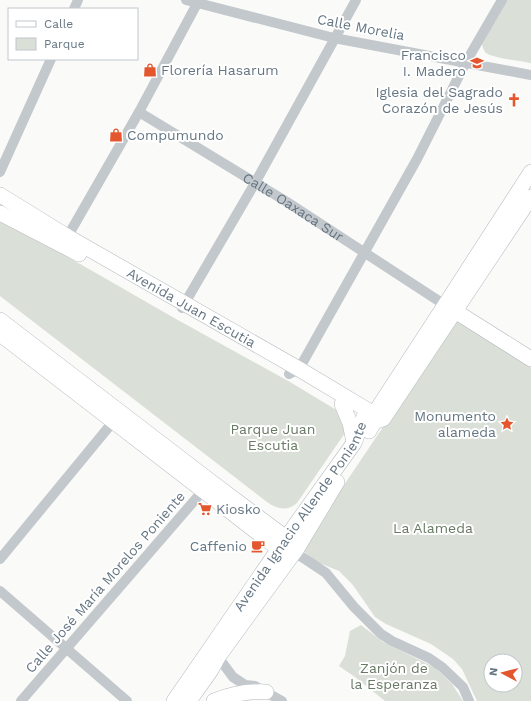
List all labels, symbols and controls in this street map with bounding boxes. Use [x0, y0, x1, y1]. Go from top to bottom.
legend [8, 8, 138, 60]
street label: Calle Morelia [316, 11, 406, 43]
text: Calle [44, 17, 73, 31]
text: Parque [44, 37, 85, 51]
place label: Francisco I. Madero [401, 47, 466, 79]
school or university icon: Francisco I. Madero [469, 55, 485, 71]
shop icon: Florería Hasarum [142, 62, 158, 78]
place label: Florería Hasarum [161, 62, 279, 78]
place label: Iglesia del Sagrado Corazón de Jesús [375, 84, 503, 116]
church icon: Iglesia del Sagrado Corazón de Jesús [506, 92, 522, 108]
shop icon: Compumundo [108, 127, 124, 143]
place label: Compumundo [127, 127, 224, 143]
street label: Calle Oaxaca Sur [240, 169, 347, 245]
street label: Avenida Juan Escutia [124, 264, 259, 351]
place label: Monumento alameda [414, 408, 496, 440]
place icon: Monumento alameda [499, 416, 515, 432]
street label: Avenida Ignacio Allende Poniente [230, 419, 370, 614]
park label: Parque Juan Escutia [231, 421, 315, 453]
street label: Calle José María Morelos Poniente [22, 488, 188, 676]
supermarket icon: Kiosko [197, 501, 213, 517]
place label: Kiosko [216, 501, 261, 517]
park label: La Alameda [393, 520, 473, 536]
place label: Caffenio [190, 538, 247, 554]
cafe icon: Caffenio [250, 538, 266, 554]
north arrow [483, 653, 523, 693]
park label: Zanjón de la Esperanza [350, 660, 438, 692]
text: N [487, 667, 501, 677]

